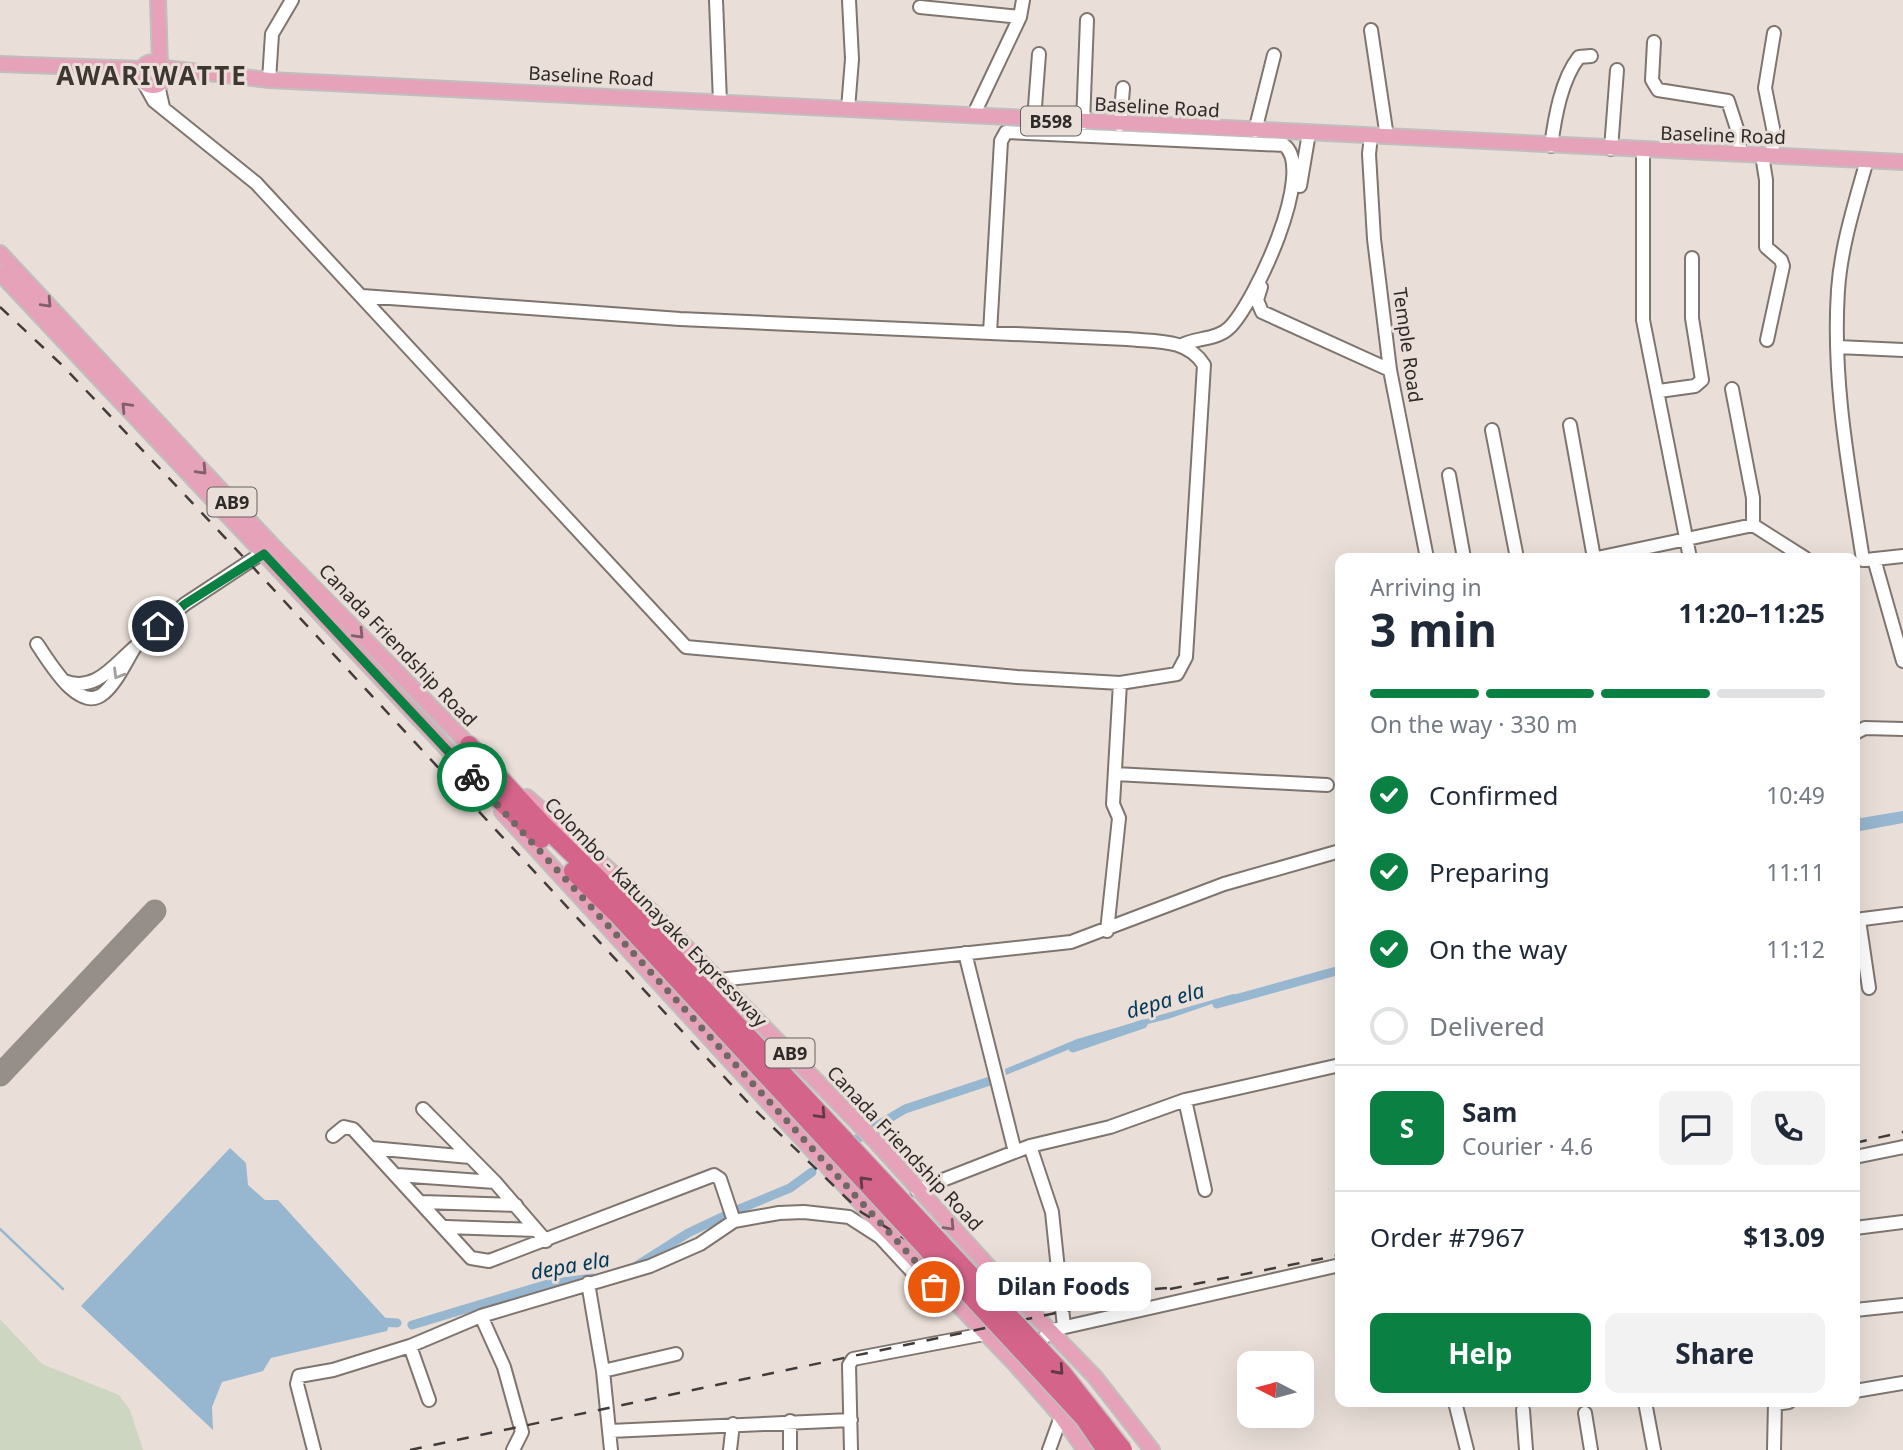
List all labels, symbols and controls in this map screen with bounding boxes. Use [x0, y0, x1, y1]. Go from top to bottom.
district label: AWARIWATTE [56, 57, 248, 93]
street label: Baseline Road [528, 60, 654, 92]
street label: Baseline Road [1094, 91, 1220, 123]
road number: B598 [1021, 106, 1081, 136]
street label: Baseline Road [1660, 120, 1786, 150]
street label: Temple Road [1387, 286, 1429, 404]
one-way arrow [38, 295, 51, 308]
one-way arrow [122, 403, 135, 416]
one-way arrow [194, 462, 206, 475]
road number: AB9 [208, 488, 256, 516]
street label: Canada Friendship Road [313, 558, 483, 732]
text: Arriving in [1370, 571, 1482, 603]
text: 11:20–11:25 [1678, 595, 1825, 631]
pin [128, 596, 188, 656]
text: 3 min [1370, 598, 1497, 660]
icon: home [139, 607, 177, 645]
one-way arrow [351, 626, 364, 639]
one-way arrow [113, 666, 126, 679]
text: On the way · 330 m [1370, 708, 1577, 740]
courier [437, 742, 507, 812]
icon: bike [453, 758, 491, 796]
icon: check [1370, 776, 1408, 814]
text: Confirmed [1429, 777, 1559, 813]
text: 10:49 [1766, 779, 1825, 811]
street label: Colombo - Katunayake Expressway [539, 791, 773, 1033]
icon: check [1370, 853, 1408, 891]
text: Preparing [1429, 854, 1550, 890]
text: 11:11 [1766, 856, 1825, 888]
icon: check [1370, 930, 1408, 968]
text: On the way [1429, 931, 1567, 967]
text: 11:12 [1766, 933, 1825, 965]
water label: depa ela [1123, 975, 1207, 1024]
text: Delivered [1429, 1008, 1545, 1044]
road number: AB9 [766, 1038, 814, 1068]
street label: Canada Friendship Road [821, 1060, 989, 1236]
button: chat [1659, 1091, 1733, 1165]
button: phone [1751, 1091, 1825, 1165]
text: Sam [1462, 1094, 1517, 1130]
one-way arrow [812, 1106, 825, 1119]
text: S [1400, 1110, 1414, 1146]
text: Courier · 4.6 [1462, 1130, 1593, 1162]
one-way arrow [859, 1176, 872, 1189]
one-way arrow [942, 1218, 954, 1231]
text: Order #7967 [1370, 1219, 1525, 1255]
text: $13.09 [1743, 1219, 1825, 1255]
water label: depa ela [528, 1244, 612, 1286]
pin [904, 1257, 964, 1317]
callout: Dilan Foods [976, 1262, 1151, 1312]
icon: bag [915, 1268, 953, 1306]
text: Dilan Foods [997, 1270, 1130, 1302]
button: Help [1370, 1313, 1591, 1393]
button: Share [1605, 1313, 1825, 1393]
north arrow [1237, 1351, 1314, 1428]
map controls [1237, 1351, 1314, 1428]
one-way arrow [1051, 1362, 1063, 1375]

